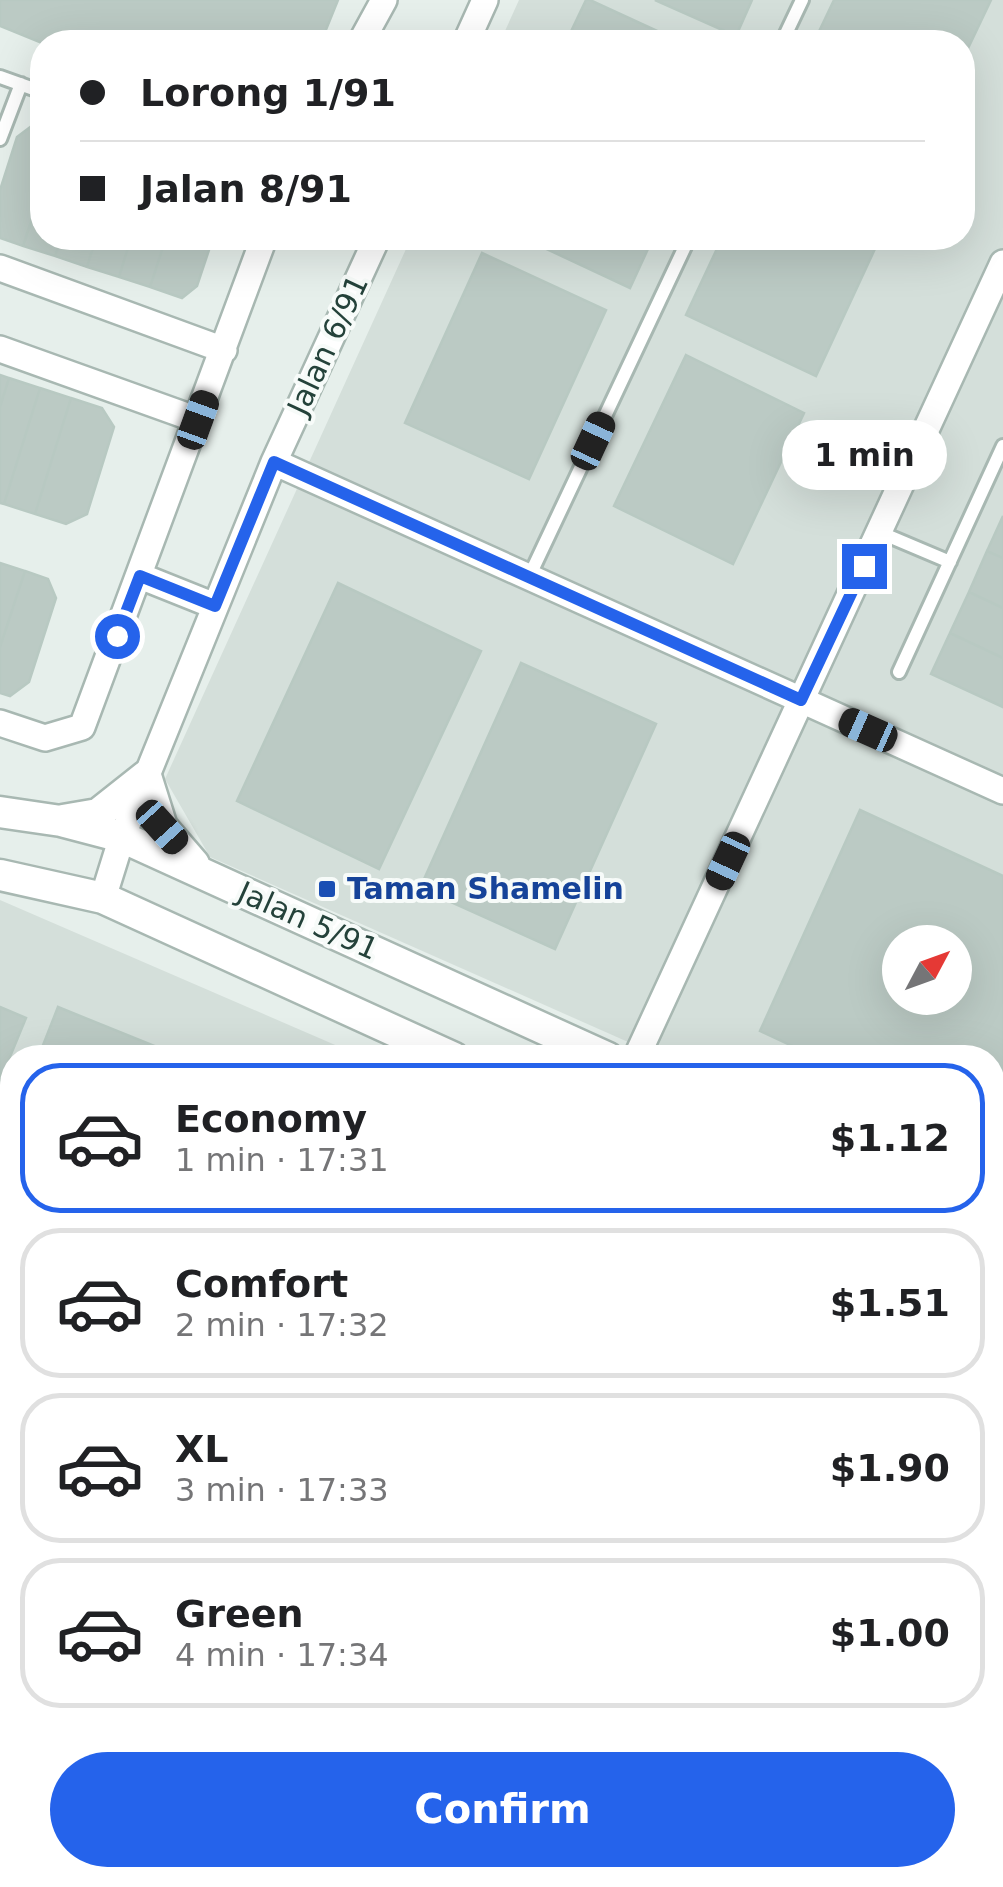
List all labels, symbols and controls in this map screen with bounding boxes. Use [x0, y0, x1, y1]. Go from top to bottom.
text: Lorong 1/91 [140, 71, 396, 115]
text: Jalan 8/91 [140, 167, 352, 211]
street label: Jalan 6/91 [279, 269, 375, 422]
car [174, 387, 222, 453]
car [567, 407, 619, 475]
callout: 1 min [782, 421, 946, 491]
text: 1 min [814, 436, 915, 474]
route end [842, 544, 887, 589]
route start [95, 614, 140, 659]
car [834, 704, 902, 756]
car [131, 795, 193, 859]
car [702, 827, 754, 895]
place label: Taman Shamelin [347, 871, 624, 906]
street label: Jalan 5/91 [231, 873, 384, 967]
marker: Taman Shamelin [316, 878, 338, 900]
north arrow [882, 925, 972, 1015]
map controls [882, 925, 972, 1015]
icon: car [55, 1093, 145, 1183]
text: Economy [175, 1097, 367, 1141]
text: $1.12 [830, 1116, 950, 1160]
text: 1 min · 17:31 [175, 1141, 389, 1179]
icon: car [55, 1258, 145, 1348]
text: Comfort [175, 1262, 348, 1306]
text: $1.51 [830, 1281, 950, 1325]
text: 2 min · 17:32 [175, 1306, 389, 1344]
icon: car [55, 1423, 145, 1513]
text: XL [175, 1427, 229, 1471]
text: $1.90 [830, 1446, 950, 1490]
text: 3 min · 17:33 [175, 1471, 389, 1509]
icon: car [55, 1588, 145, 1678]
text: Green [175, 1592, 304, 1636]
text: $1.00 [830, 1611, 950, 1655]
text: 4 min · 17:34 [175, 1636, 389, 1674]
button: Confirm [50, 1752, 955, 1867]

